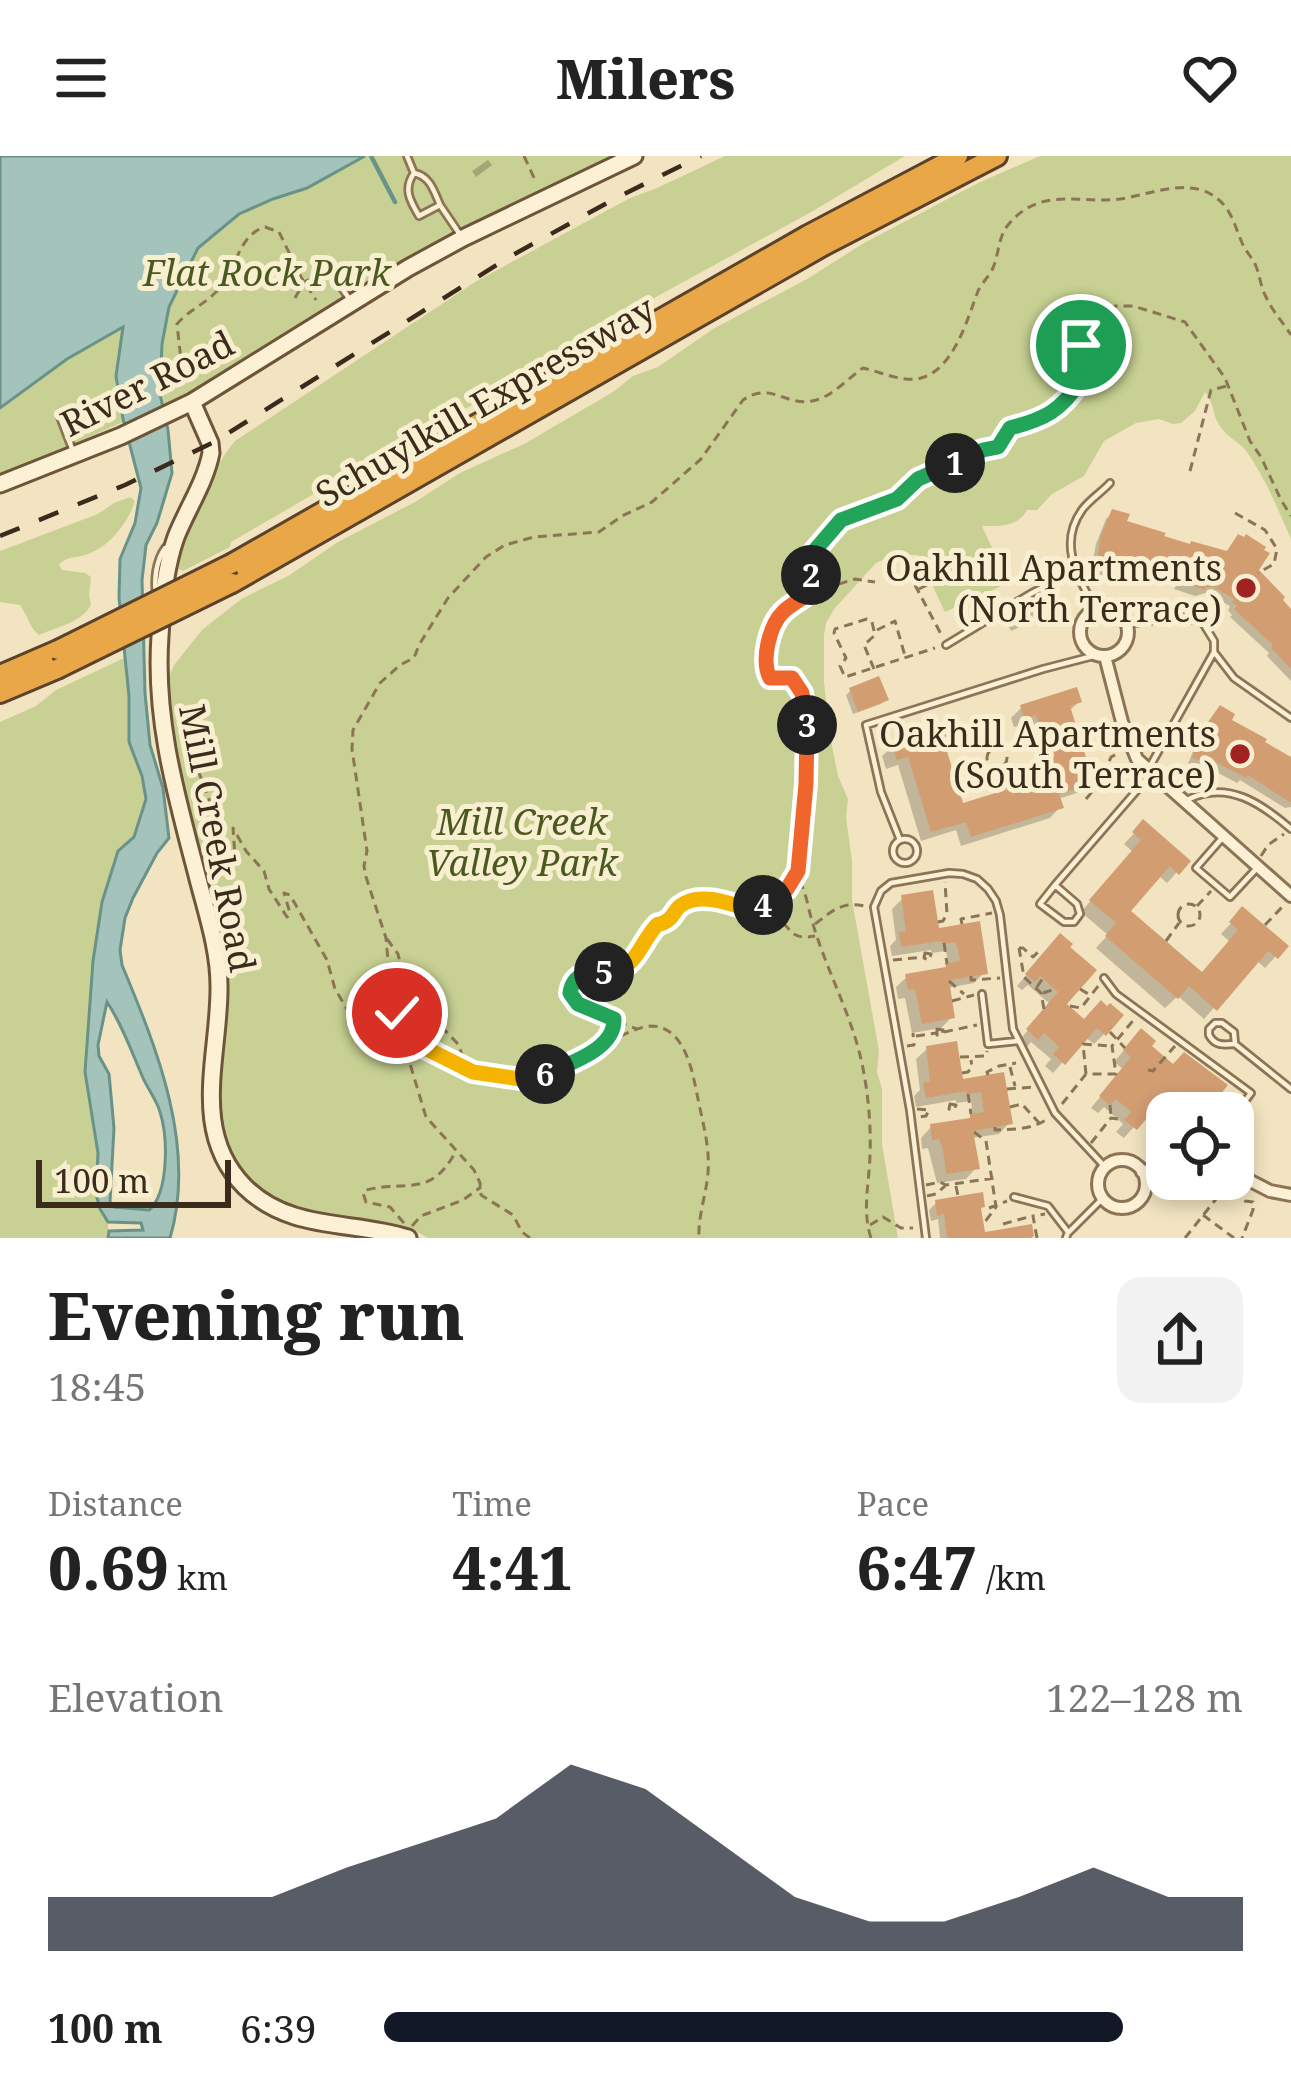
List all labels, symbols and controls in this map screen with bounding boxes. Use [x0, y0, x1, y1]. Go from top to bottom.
text: Milers [556, 41, 735, 115]
icon: menu [48, 45, 114, 111]
icon: heart [1177, 45, 1243, 111]
park label: Flat Rock Park [142, 248, 393, 297]
street label: Schuylkill Expressway [307, 284, 664, 518]
pin [1030, 294, 1132, 396]
icon: arrive [1048, 312, 1114, 378]
street label: River Road [52, 318, 242, 448]
pin: 1 [925, 433, 985, 493]
text: 1 [946, 440, 964, 485]
place label: Oakhill Apartments (North Terrace) [885, 543, 1222, 633]
pin: 2 [781, 545, 841, 605]
text: 2 [802, 552, 820, 597]
marker: Oakhill Apartments (North Terrace) [1233, 575, 1259, 601]
pin: 3 [777, 695, 837, 755]
street label: Mill Creek Road [168, 700, 268, 976]
text: 3 [798, 702, 816, 747]
place label: Oakhill Apartments (South Terrace) [879, 709, 1216, 799]
marker: Oakhill Apartments (South Terrace) [1227, 741, 1253, 767]
park label: Mill Creek Valley Park [426, 797, 619, 887]
pin: 4 [733, 875, 793, 935]
text: 4 [754, 882, 772, 927]
pin: 5 [574, 942, 634, 1002]
text: 5 [595, 949, 613, 994]
pin [346, 962, 448, 1064]
icon: check [364, 980, 430, 1046]
pin: 6 [515, 1044, 575, 1104]
text: 6 [536, 1051, 554, 1096]
map controls [1146, 1092, 1254, 1200]
button: locate [1146, 1092, 1254, 1200]
scale bar [36, 1154, 231, 1207]
text: 100 m [54, 1158, 149, 1203]
text: Evening run [48, 1269, 465, 1359]
button: share [1117, 1277, 1243, 1403]
text: 18:45 [48, 1359, 146, 1412]
text: Distance [48, 1481, 183, 1526]
text: Time [452, 1481, 532, 1526]
text: Pace [857, 1481, 929, 1526]
text: 0.69 [48, 1526, 169, 1608]
text: 4:41 [452, 1526, 573, 1608]
text: 6:47 [857, 1526, 977, 1608]
text: km [169, 1555, 228, 1600]
text: /km [977, 1555, 1046, 1600]
text: Elevation [48, 1670, 224, 1723]
text: 122–128 m [1046, 1670, 1243, 1723]
text: 100 m [48, 2001, 163, 2054]
text: 6:39 [240, 2001, 317, 2054]

